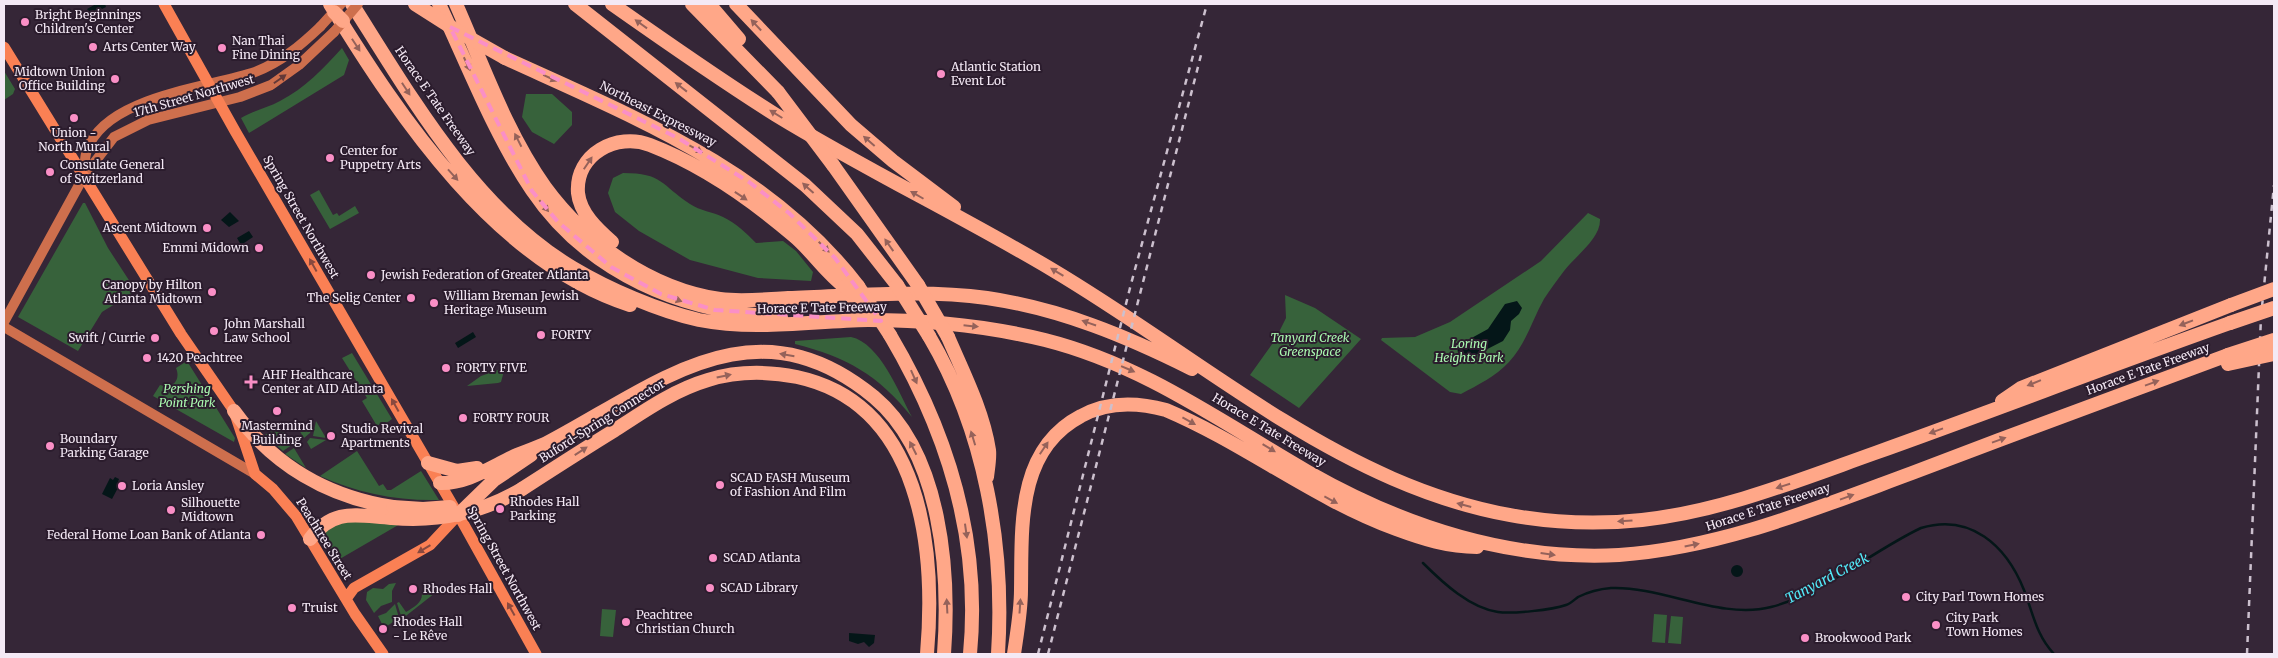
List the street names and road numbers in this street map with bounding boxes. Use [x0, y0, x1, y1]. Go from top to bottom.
street label: Horace E Tate Freeway [392, 43, 479, 158]
street label: 17th Street Northwest [132, 71, 256, 120]
street label: Northeast Expressway [597, 78, 719, 150]
street label: Spring Street Northwest [260, 153, 343, 281]
street label: Horace E Tate Freeway [757, 299, 887, 316]
street label: Horace E Tate Freeway [2084, 339, 2211, 398]
street label: Buford-Spring Connector [536, 375, 668, 466]
street label: Horace E Tate Freeway [1210, 390, 1329, 469]
street label: Horace E Tate Freeway [1704, 479, 1832, 534]
street label: Peachtree Street [293, 495, 356, 583]
street label: Spring Street Northwest [464, 503, 545, 633]

